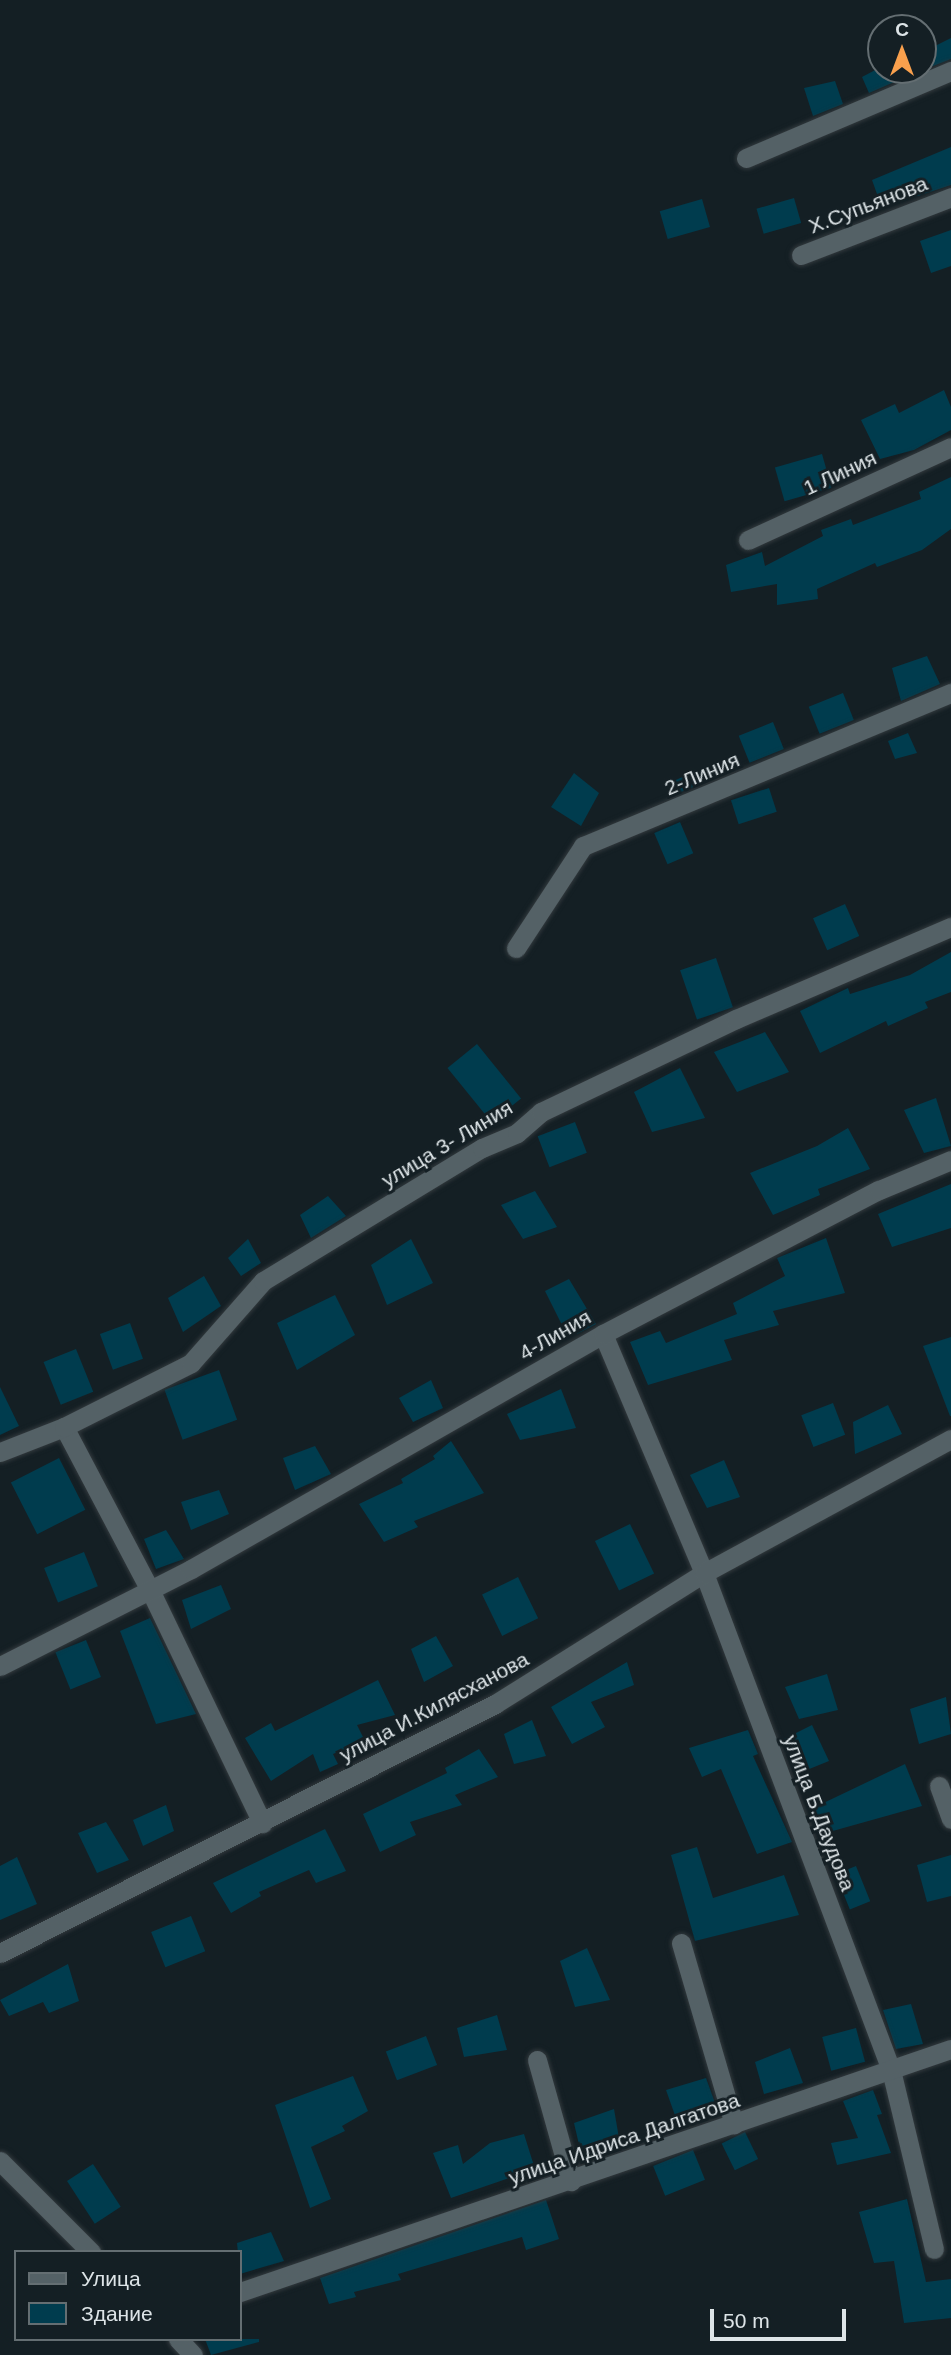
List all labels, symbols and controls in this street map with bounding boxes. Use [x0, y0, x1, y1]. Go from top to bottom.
north arrow [867, 14, 937, 84]
text: С [895, 19, 909, 40]
street label: Х.Супьянова [805, 171, 931, 239]
street label: 1 Линия [799, 445, 881, 501]
street label: 2-Линия [661, 747, 743, 801]
street label: улица 3- Линия [377, 1095, 517, 1193]
street label: 4-Линия [515, 1304, 595, 1366]
street label: улица И.Килясханова [335, 1646, 533, 1768]
street label: улица Б.Даудова [778, 1731, 860, 1895]
street label: улица Идриса Далгатова [505, 2088, 743, 2190]
legend [14, 2250, 242, 2341]
text: Улица [81, 2267, 141, 2290]
scale bar [713, 2296, 850, 2340]
text: Здание [81, 2302, 153, 2325]
text: 50 m [723, 2309, 770, 2332]

